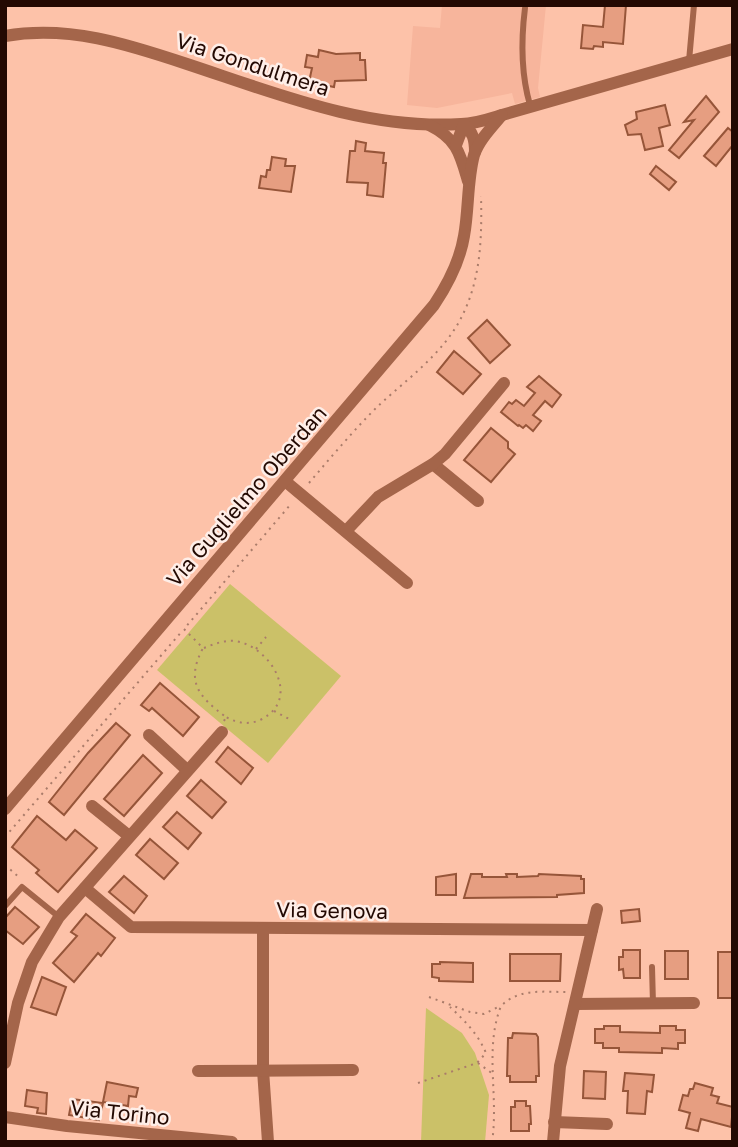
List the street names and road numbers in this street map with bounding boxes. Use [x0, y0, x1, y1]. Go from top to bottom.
street label: Via Gondulmera [173, 27, 333, 101]
street label: Via Guglielmo Oberdan [160, 400, 332, 592]
street label: Via Genova [276, 896, 388, 924]
street label: Via Torino [69, 1094, 171, 1130]

